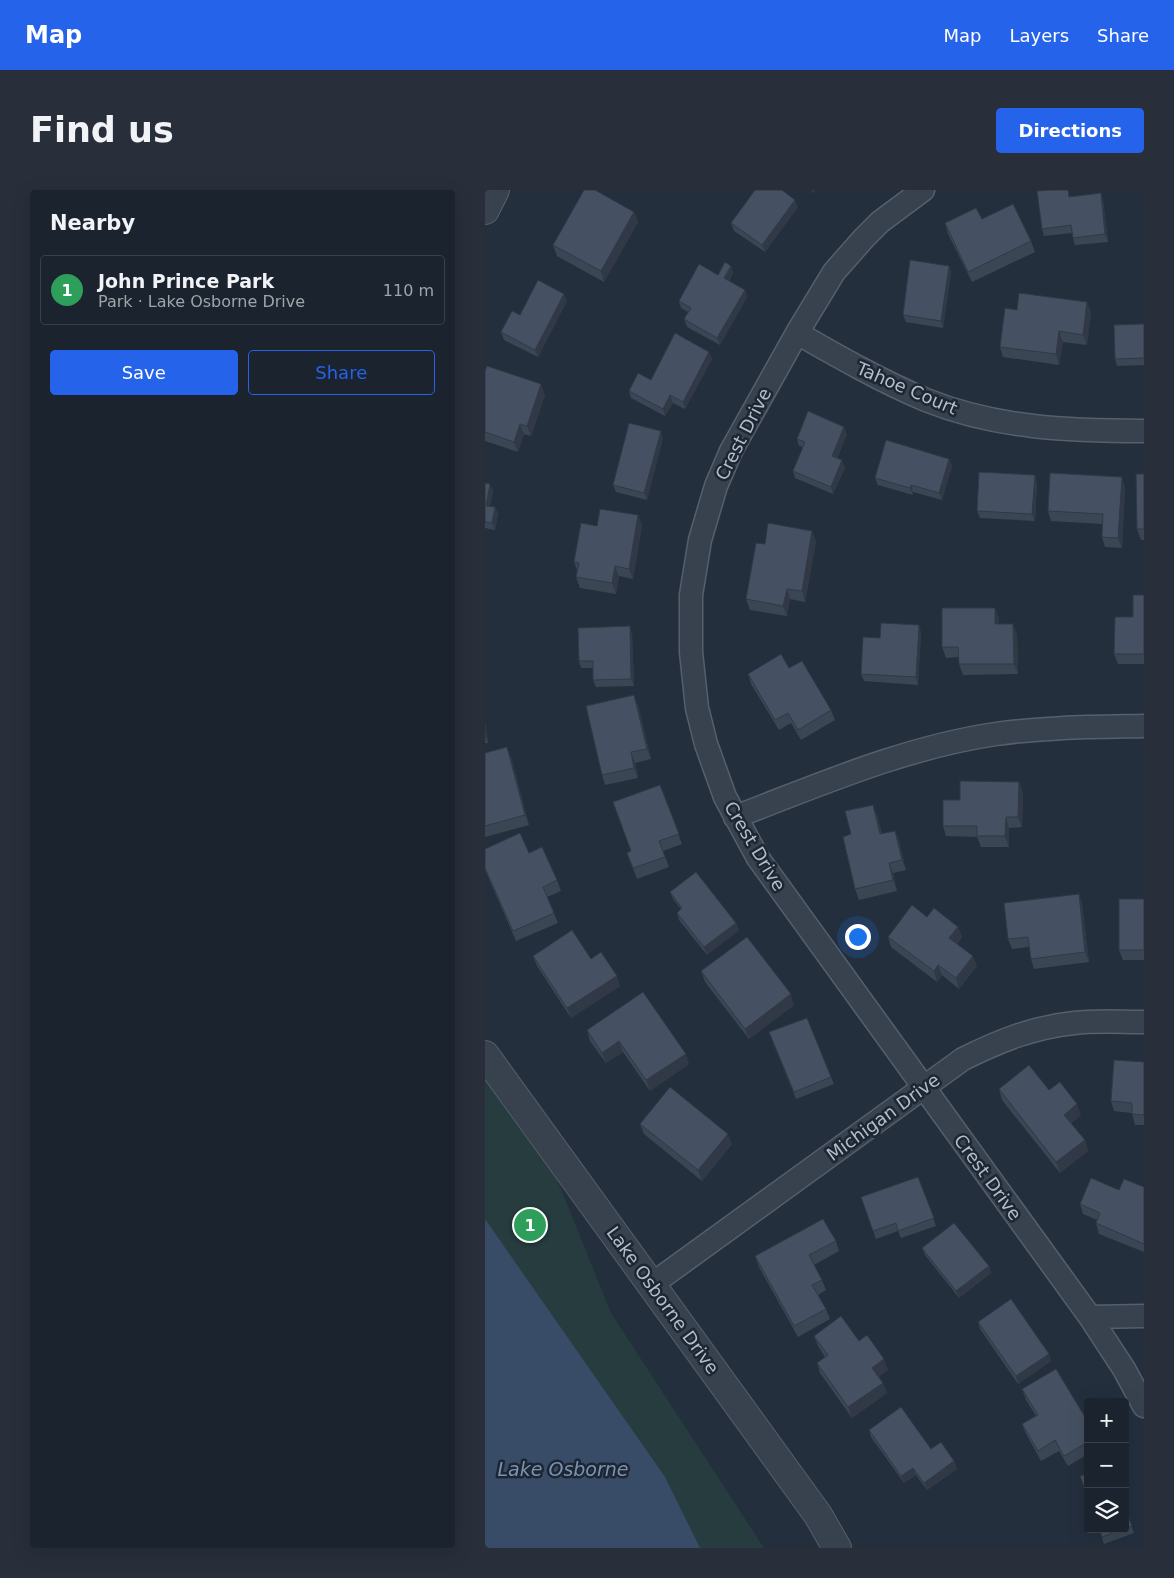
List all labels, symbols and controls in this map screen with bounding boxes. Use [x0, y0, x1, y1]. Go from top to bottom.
text: Map [25, 21, 82, 49]
text: Map [943, 25, 981, 46]
text: Layers [1009, 25, 1069, 46]
text: Share [1097, 25, 1149, 46]
button: Directions [996, 108, 1144, 153]
text: Find us [30, 110, 174, 150]
text: Nearby [50, 211, 135, 235]
text: John Prince Park [98, 270, 274, 292]
text: 1 [61, 281, 73, 300]
text: 110 m [383, 281, 434, 300]
text: Park · Lake Osborne Drive [98, 292, 305, 311]
button: Save [50, 350, 238, 395]
button: Share [248, 350, 435, 395]
street label: Tahoe Court [852, 357, 961, 419]
street label: Crest Drive [711, 384, 775, 484]
street label: Crest Drive [720, 797, 790, 895]
your location [845, 924, 871, 950]
street label: Michigan Drive [822, 1069, 944, 1165]
street label: Crest Drive [950, 1130, 1026, 1224]
pin: 1 [514, 1206, 546, 1244]
street label: Lake Osborne Drive [603, 1222, 723, 1378]
map controls [1084, 1398, 1129, 1533]
button: + [1084, 1398, 1129, 1443]
button: − [1084, 1443, 1129, 1488]
water label: Lake Osborne [497, 1458, 629, 1480]
button: layers [1084, 1488, 1129, 1533]

